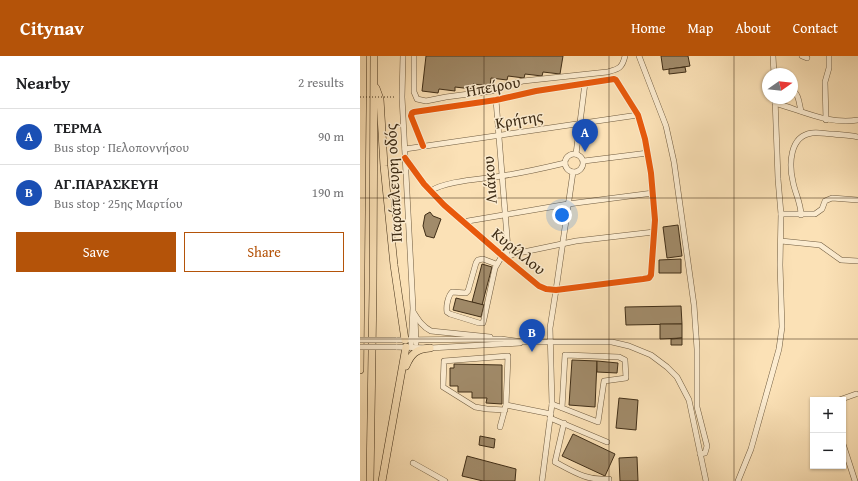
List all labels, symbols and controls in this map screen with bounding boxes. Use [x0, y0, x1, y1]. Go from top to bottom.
text: Citynav [20, 14, 84, 42]
text: Home [631, 18, 666, 38]
text: Map [688, 18, 713, 38]
text: About [735, 18, 771, 38]
text: Contact [793, 18, 838, 38]
north arrow [762, 68, 798, 104]
street label: Ηπείρου [464, 69, 522, 103]
text: Nearby [16, 70, 70, 95]
text: 2 results [298, 73, 344, 92]
street label: Κρήτης [493, 103, 545, 135]
text: ΤΕΡΜΑ [54, 117, 102, 138]
pin: A [572, 119, 598, 152]
street label: Παράπλευρη οδός [378, 123, 408, 243]
text: A [25, 127, 33, 146]
text: 90 m [318, 127, 344, 146]
text: Bus stop · Πελοποννήσου [54, 138, 189, 157]
street label: Λιάκου [475, 155, 503, 205]
text: ΑΓ.ΠΑΡΑΣΚΕΥΗ [54, 173, 158, 194]
text: B [25, 183, 33, 202]
text: 190 m [312, 183, 344, 202]
text: Bus stop · 25ης Μαρτίου [54, 194, 183, 213]
your location [552, 205, 572, 225]
street label: Κυρίλλου [487, 222, 551, 280]
button: Save [16, 232, 176, 272]
button: Share [184, 232, 344, 272]
pin: B [519, 319, 545, 352]
map controls [810, 397, 846, 469]
button: + [810, 397, 846, 433]
button: − [810, 433, 846, 469]

